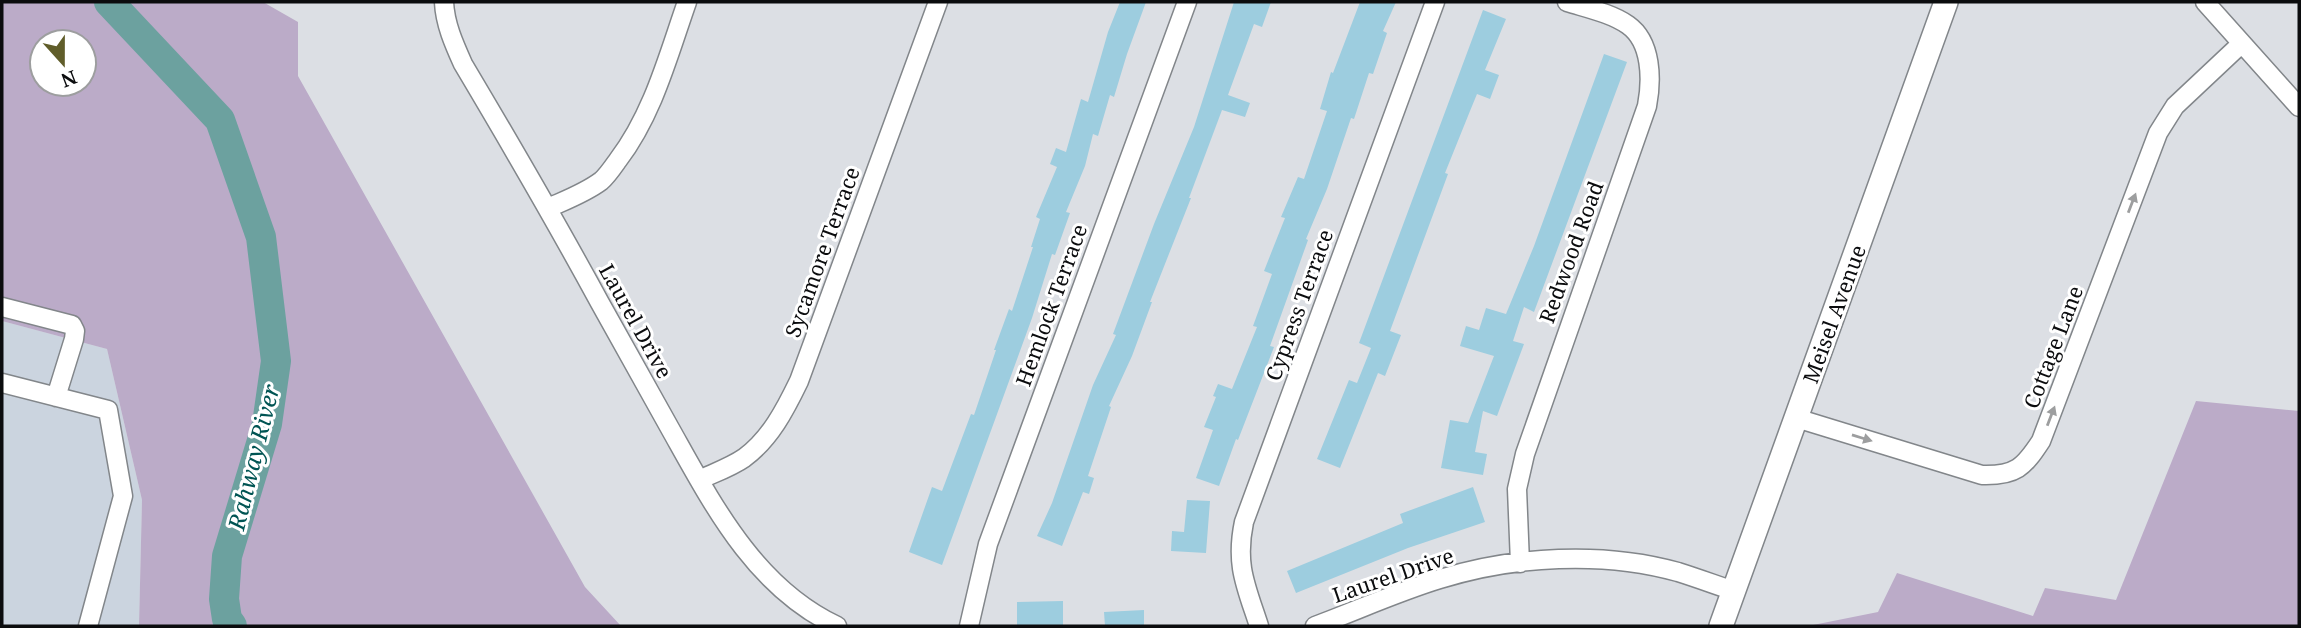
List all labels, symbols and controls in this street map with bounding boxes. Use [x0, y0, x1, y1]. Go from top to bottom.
north arrow [28, 28, 98, 98]
text: N [57, 64, 81, 94]
street label: Sycamore Terrace [778, 163, 866, 341]
street label: Redwood Road [1532, 177, 1610, 327]
one-way arrow [2126, 193, 2137, 214]
street label: Hemlock Terrace [1009, 220, 1093, 390]
street label: Cypress Terrace [1259, 226, 1339, 384]
street label: Meisel Avenue [1796, 241, 1872, 387]
street label: Laurel Drive [593, 259, 679, 383]
street label: Cottage Lane [2017, 282, 2089, 412]
water label: Rahway River [219, 381, 287, 534]
one-way arrow [2045, 405, 2056, 426]
one-way arrow [1851, 433, 1872, 443]
street label: Laurel Drive [1329, 541, 1457, 609]

